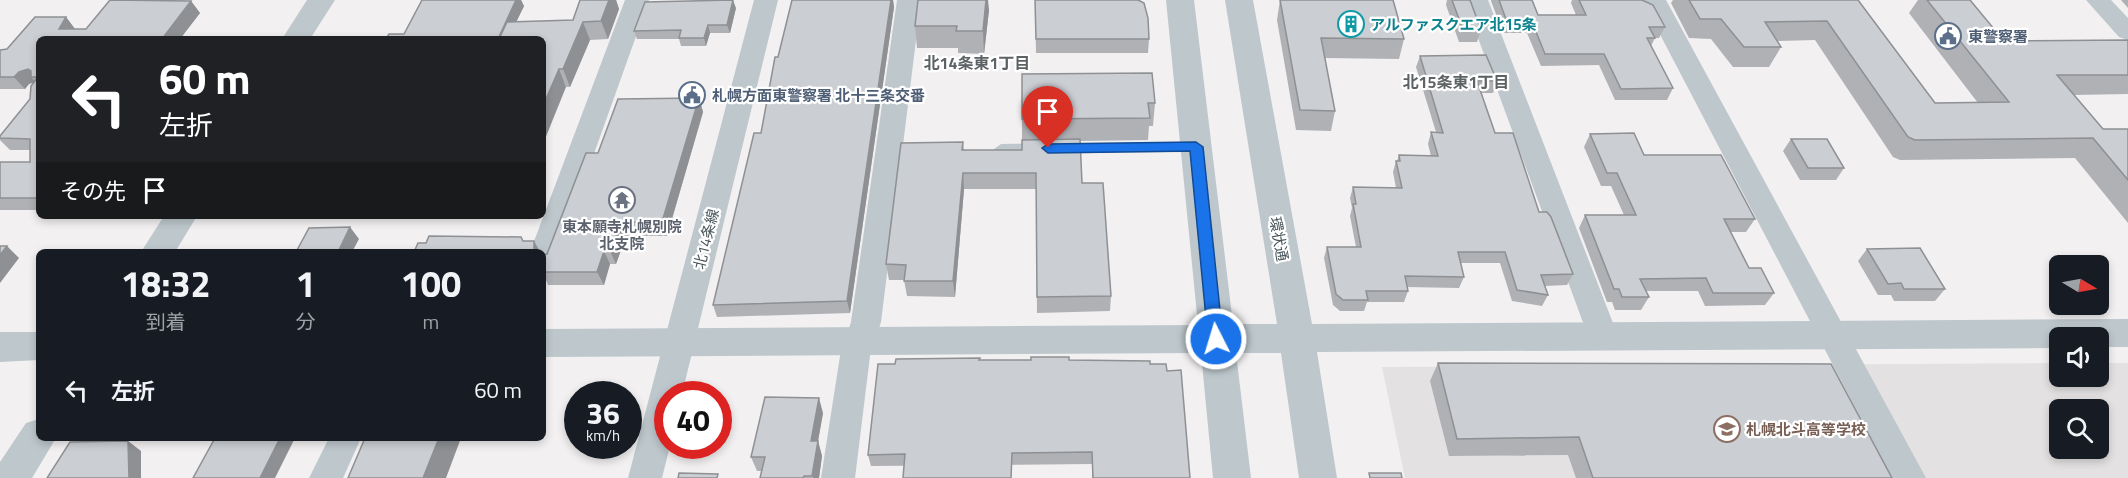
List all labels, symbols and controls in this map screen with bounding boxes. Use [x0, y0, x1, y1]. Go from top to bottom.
building icon: アルファスクエア北15条 [1336, 9, 1366, 39]
place label: アルファスクエア北15条 [1370, 13, 1537, 36]
public building icon: 東警察署 [1933, 21, 1963, 51]
place label: 東警察署 [1968, 25, 2028, 48]
text: 60 m [159, 46, 251, 110]
district label: 北14条東1丁目 [924, 51, 1030, 75]
icon: left [60, 60, 138, 138]
district label: 北15条東1丁目 [1403, 70, 1509, 94]
public building icon: 札幌方面東警察署 北十三条交番 [677, 80, 707, 110]
place label: 札幌方面東警察署 北十三条交番 [712, 84, 925, 107]
pin [1022, 86, 1073, 148]
icon: arrive [1031, 95, 1064, 128]
text: 左折 [159, 104, 213, 145]
text: その先 [60, 174, 126, 208]
icon: arrive [138, 174, 171, 207]
temple icon: 東本願寺札幌別院 北支院 [607, 185, 637, 215]
street label: 北14条線 [687, 206, 725, 272]
place label: 東本願寺札幌別院 北支院 [562, 215, 682, 255]
street label: 環状通 [1264, 215, 1294, 263]
north arrow [2049, 255, 2109, 315]
map controls [2049, 255, 2109, 459]
text: 18:32 [121, 256, 211, 311]
text: 1 [296, 256, 316, 311]
text: 100 [401, 256, 461, 311]
text: 到着 [146, 306, 186, 337]
text: 分 [296, 306, 316, 337]
text: m [422, 306, 439, 337]
position arrow [1184, 307, 1248, 371]
button: sound [2049, 327, 2109, 387]
text: 60 m [474, 373, 522, 407]
icon: left [60, 374, 93, 407]
text: 左折 [111, 374, 155, 408]
speed limit sign: 40 [654, 381, 732, 459]
text: 36 [586, 390, 620, 436]
button: search [2049, 399, 2109, 459]
school or university icon: 札幌北斗高等学校 [1712, 414, 1742, 444]
place label: 札幌北斗高等学校 [1746, 418, 1866, 441]
text: km/h [586, 424, 620, 447]

